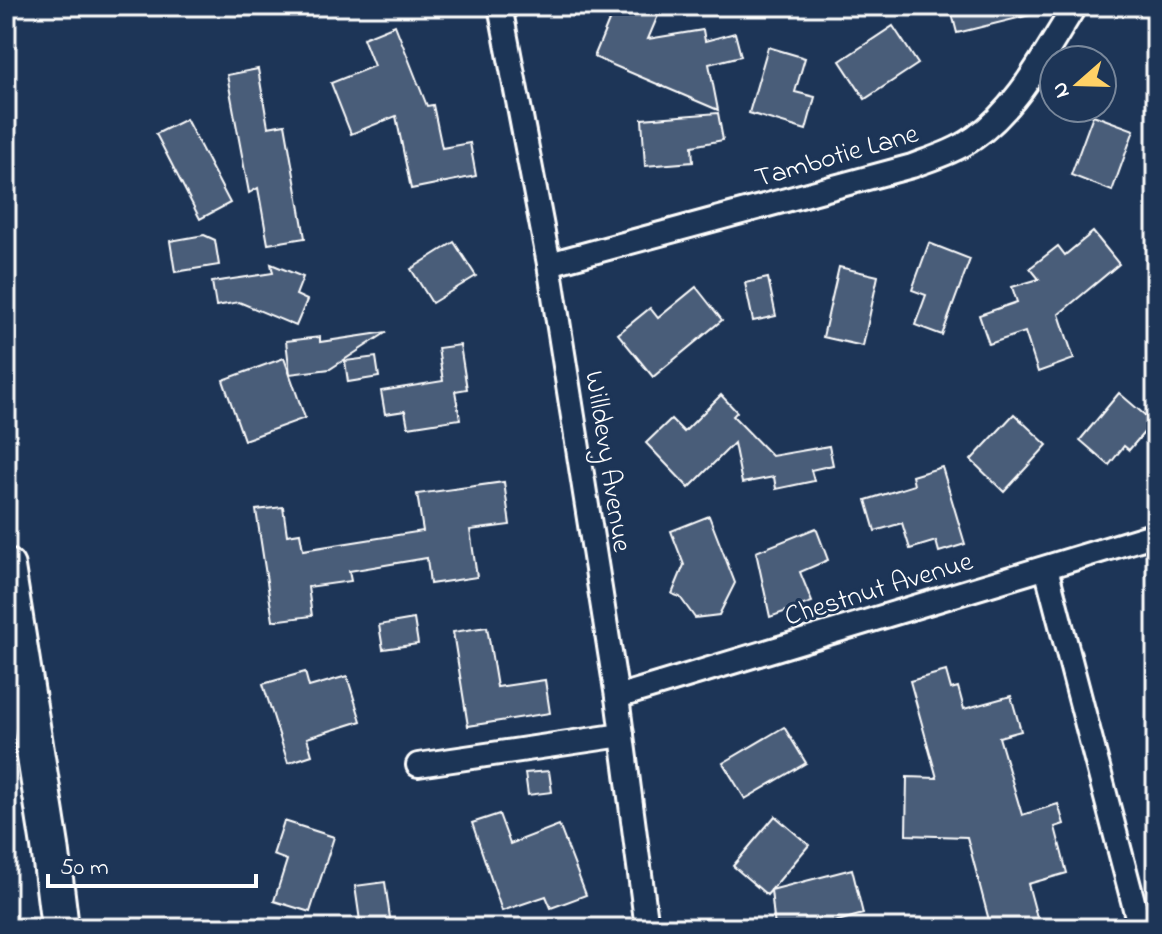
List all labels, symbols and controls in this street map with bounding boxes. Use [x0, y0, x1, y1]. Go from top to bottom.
north arrow [1038, 44, 1118, 124]
text: N [1044, 77, 1080, 102]
street label: Tambotie Lane [751, 114, 924, 200]
street label: Willdevy Avenue [572, 368, 641, 556]
street label: Chestnut Avenue [780, 542, 979, 638]
scale bar [48, 838, 256, 888]
text: 50 m [60, 851, 109, 886]

